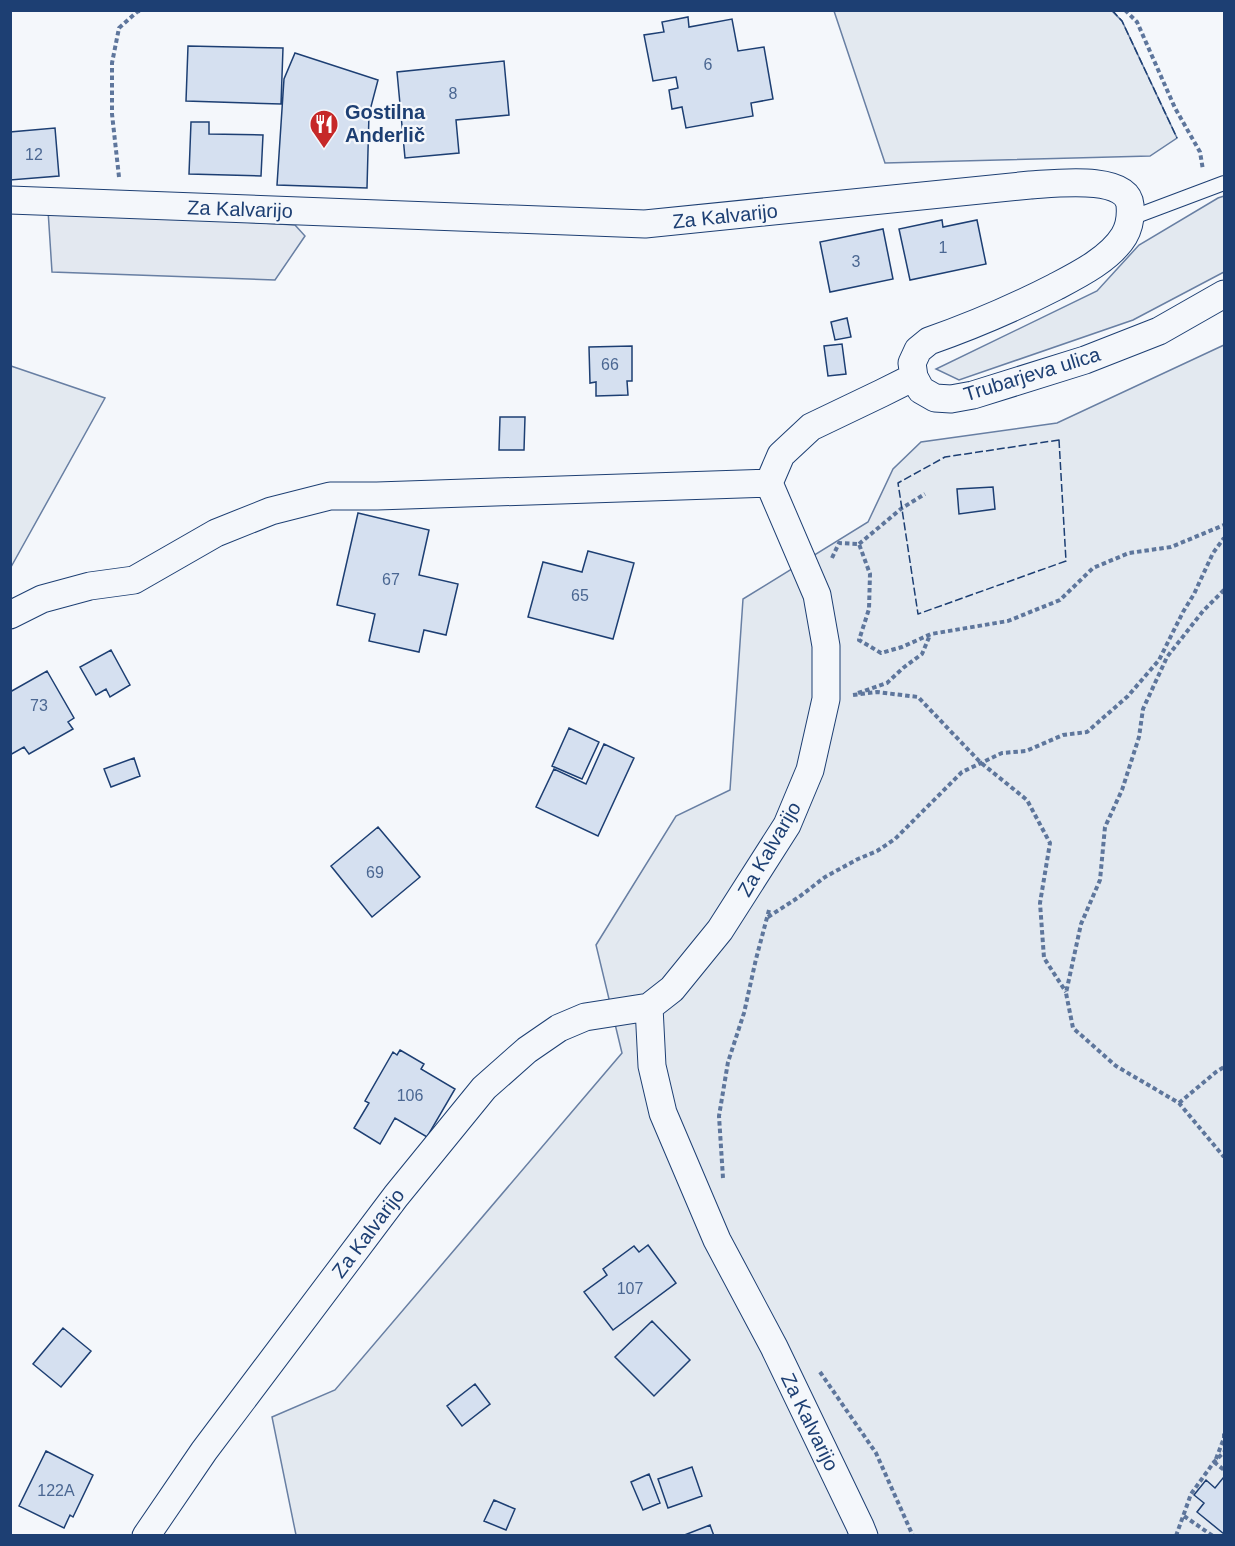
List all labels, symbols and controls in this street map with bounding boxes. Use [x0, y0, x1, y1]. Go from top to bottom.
house number: 6 [704, 56, 713, 73]
house number: 8 [449, 85, 458, 102]
place label: Gostilna Anderlič [345, 101, 426, 146]
restaurant icon: Gostilna Anderlič [308, 108, 340, 150]
house number: 12 [25, 146, 43, 163]
street label: Za Kalvarijo [187, 196, 293, 222]
street label: Za Kalvarijo [671, 200, 779, 232]
house number: 1 [939, 239, 948, 256]
house number: 3 [852, 253, 861, 270]
street label: Trubarjeva ulica [961, 343, 1104, 405]
house number: 66 [601, 356, 619, 373]
house number: 67 [382, 571, 400, 588]
house number: 65 [571, 587, 589, 604]
house number: 73 [30, 697, 48, 714]
street label: Za Kalvarijo [733, 798, 805, 900]
house number: 69 [366, 864, 384, 881]
house number: 106 [397, 1087, 423, 1104]
street label: Za Kalvarijo [327, 1184, 409, 1282]
house number: 107 [617, 1280, 643, 1297]
street label: Za Kalvarijo [777, 1370, 843, 1474]
house number: 122A [37, 1482, 75, 1499]

